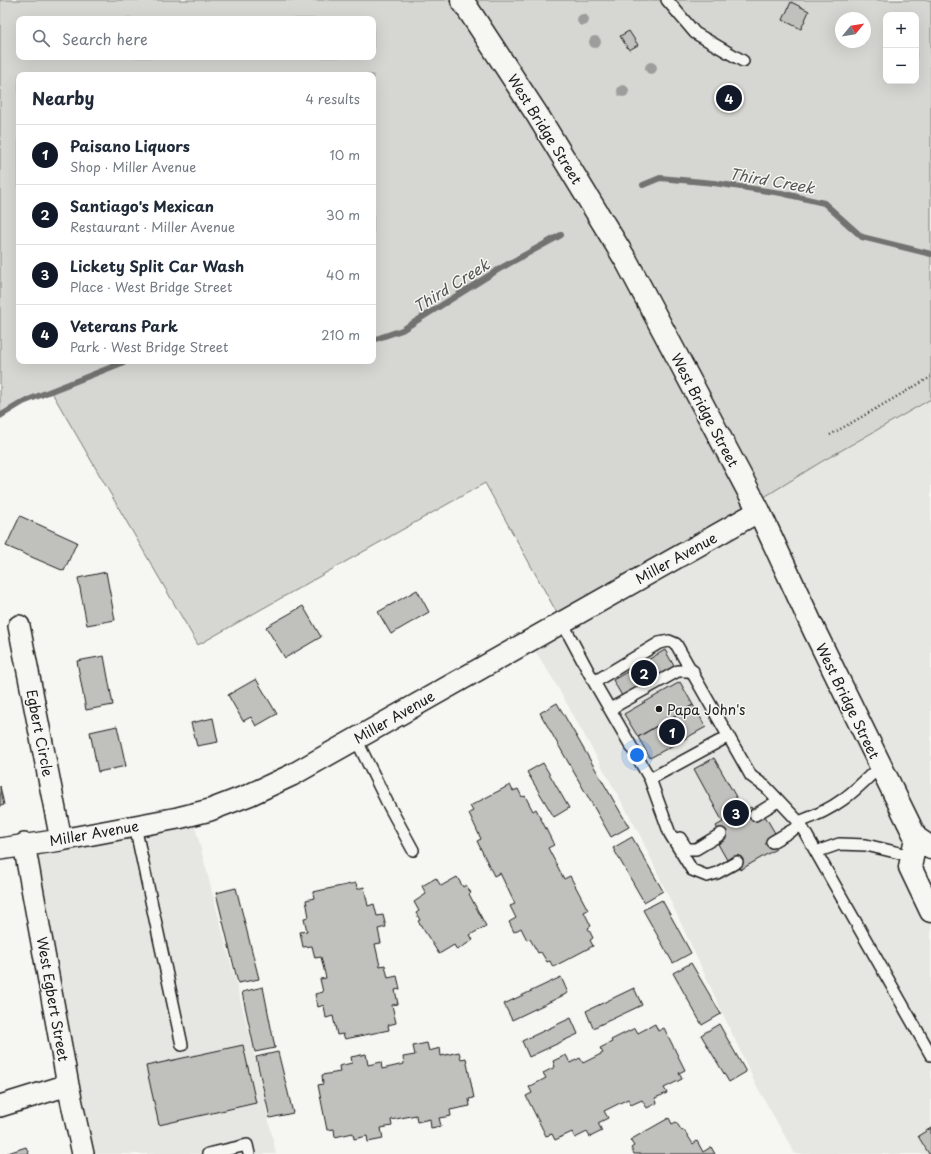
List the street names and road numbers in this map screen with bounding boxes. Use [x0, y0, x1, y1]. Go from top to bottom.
street label: West Bridge Street [503, 70, 588, 188]
street label: West Bridge Street [666, 349, 744, 471]
street label: Miller Avenue [631, 527, 721, 589]
street label: West Bridge Street [811, 640, 885, 763]
street label: Miller Avenue [350, 685, 439, 749]
street label: Egbert Circle [21, 688, 59, 778]
street label: Miller Avenue [48, 815, 141, 851]
street label: West Egbert Street [32, 935, 74, 1063]

